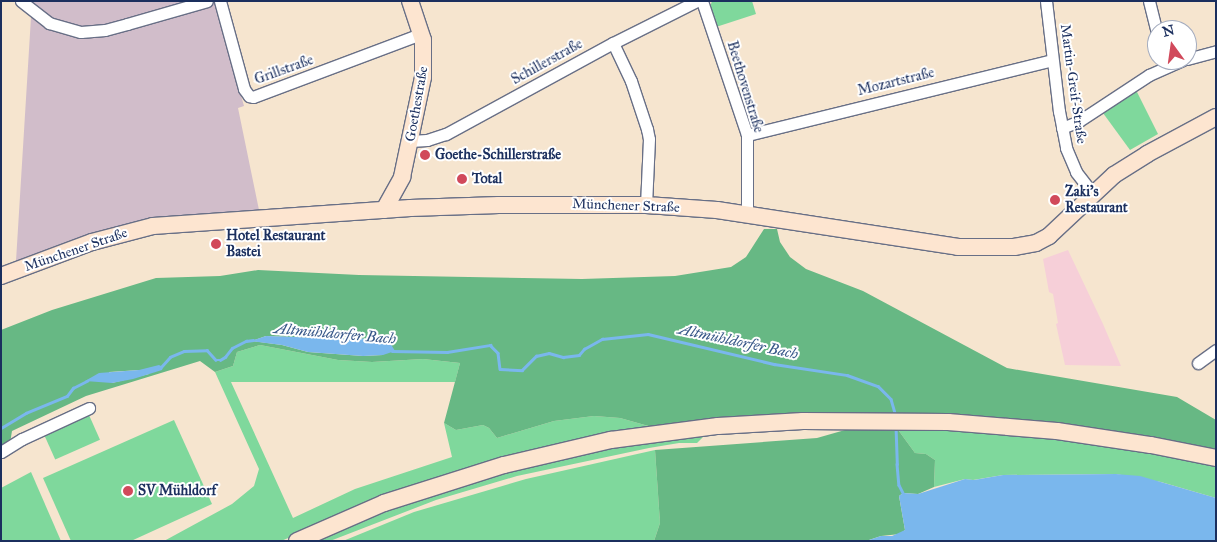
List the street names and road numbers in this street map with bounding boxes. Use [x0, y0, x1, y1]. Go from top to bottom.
street label: Martin-Greif-Straße [1056, 23, 1090, 145]
street label: Schillerstraße [509, 36, 585, 88]
street label: Beethovenstraße [723, 39, 767, 135]
street label: Grillstraße [252, 52, 316, 88]
street label: Mozartstraße [856, 64, 936, 100]
street label: Goethestraße [402, 65, 432, 143]
street label: Münchener Straße [572, 196, 680, 216]
street label: Münchener Straße [22, 225, 130, 275]

